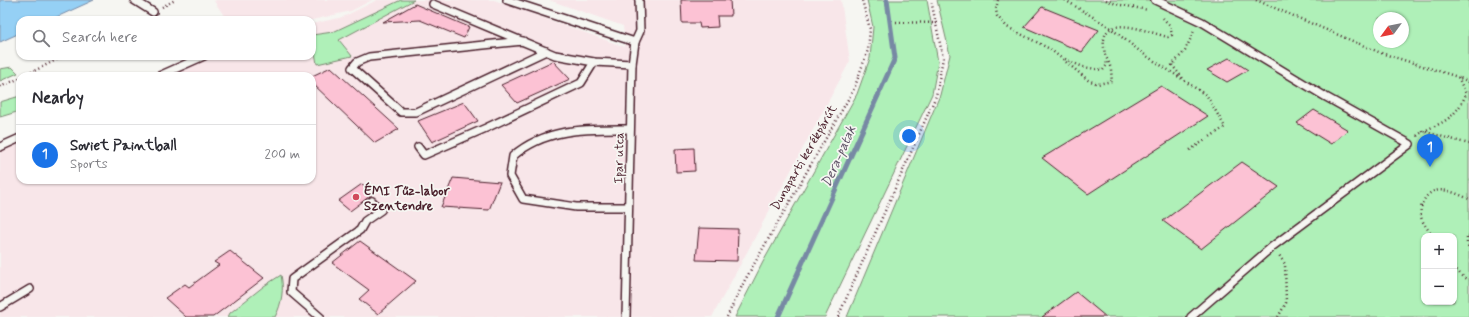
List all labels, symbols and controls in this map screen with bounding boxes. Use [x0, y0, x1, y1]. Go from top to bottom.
north arrow [1373, 12, 1409, 48]
search box [16, 16, 316, 60]
icon: search [30, 27, 52, 49]
text: Search here [62, 28, 138, 48]
text: Nearby [32, 87, 84, 109]
street label: Dunaparti kerékpárút [767, 102, 842, 214]
water label: Dera-patak [817, 123, 860, 190]
your location [899, 126, 919, 146]
street label: Ipar utca [611, 132, 628, 184]
pin: 1 [1417, 134, 1443, 167]
text: Soviet Paintball [70, 136, 177, 156]
text: 1 [42, 146, 48, 163]
text: 200 m [265, 146, 300, 163]
text: Sports [70, 156, 108, 173]
place label: ÉMI Tűz-labor Szentendre [364, 182, 450, 215]
marker: ÉMI Tűz-labor Szentendre [351, 192, 361, 202]
map controls [1421, 233, 1457, 305]
button: + [1421, 233, 1457, 269]
button: − [1421, 269, 1457, 305]

